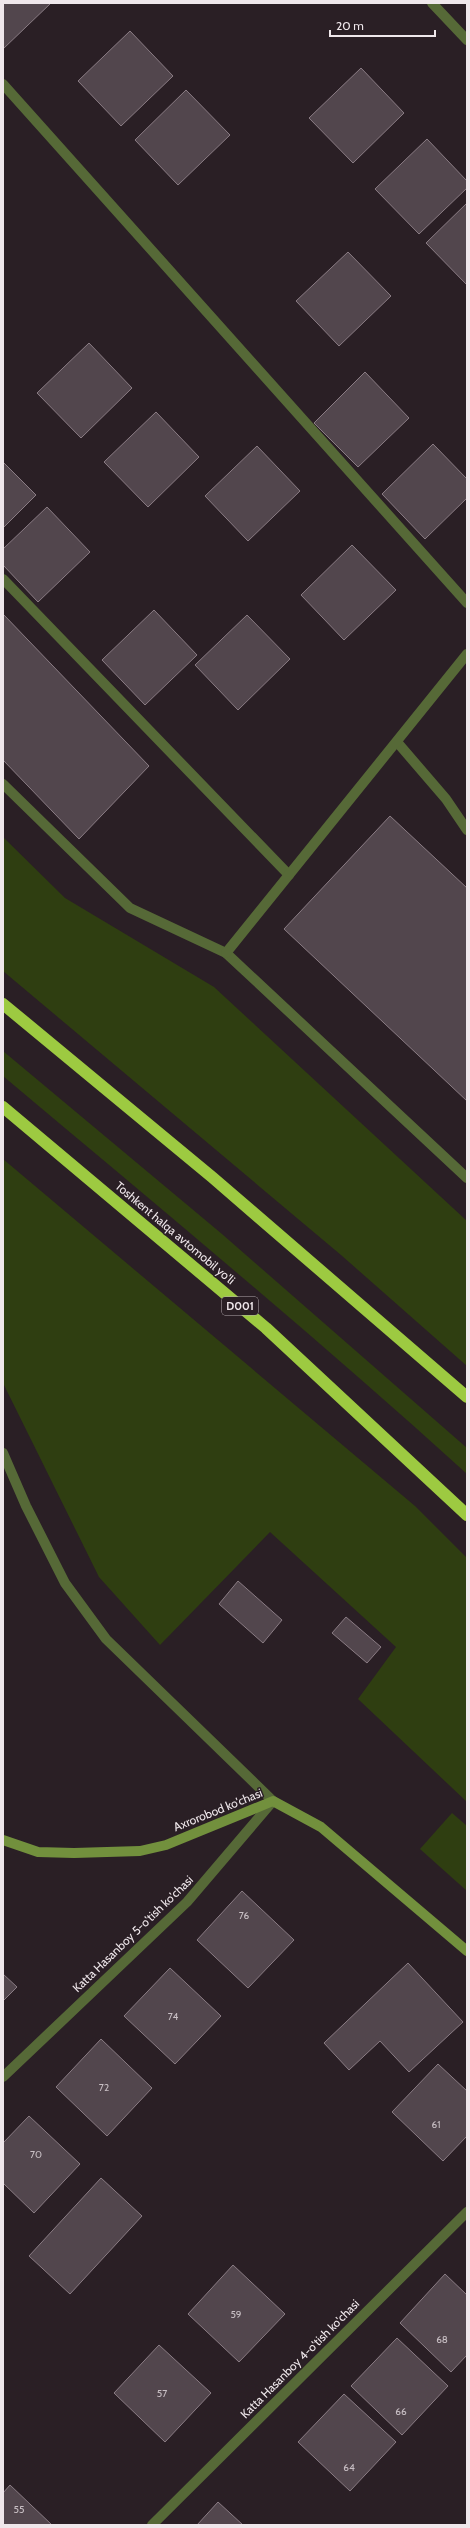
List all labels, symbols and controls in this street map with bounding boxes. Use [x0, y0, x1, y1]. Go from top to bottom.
scale bar [330, 12, 435, 38]
text: 20 m [336, 18, 364, 33]
street label: Toshkent halqa avtomobil yo'li [112, 1178, 238, 1287]
road number: D001 [222, 1297, 258, 1315]
street label: Axrorobod ko'chasi [171, 1785, 265, 1834]
street label: Katta Hasanboy 5-o'tish ko'chasi [69, 1872, 196, 1995]
house number: 76 [239, 1909, 250, 1922]
house number: 74 [168, 2010, 178, 2023]
house number: 72 [99, 2081, 109, 2094]
house number: 61 [432, 2118, 440, 2131]
house number: 70 [30, 2148, 42, 2161]
street label: Katta Hasanboy 4-o'tish ko'chasi [237, 2296, 362, 2421]
house number: 59 [230, 2308, 242, 2321]
house number: 68 [436, 2333, 448, 2346]
house number: 57 [157, 2387, 167, 2400]
house number: 66 [395, 2405, 407, 2418]
house number: 64 [343, 2461, 355, 2474]
house number: 55 [14, 2503, 24, 2516]

